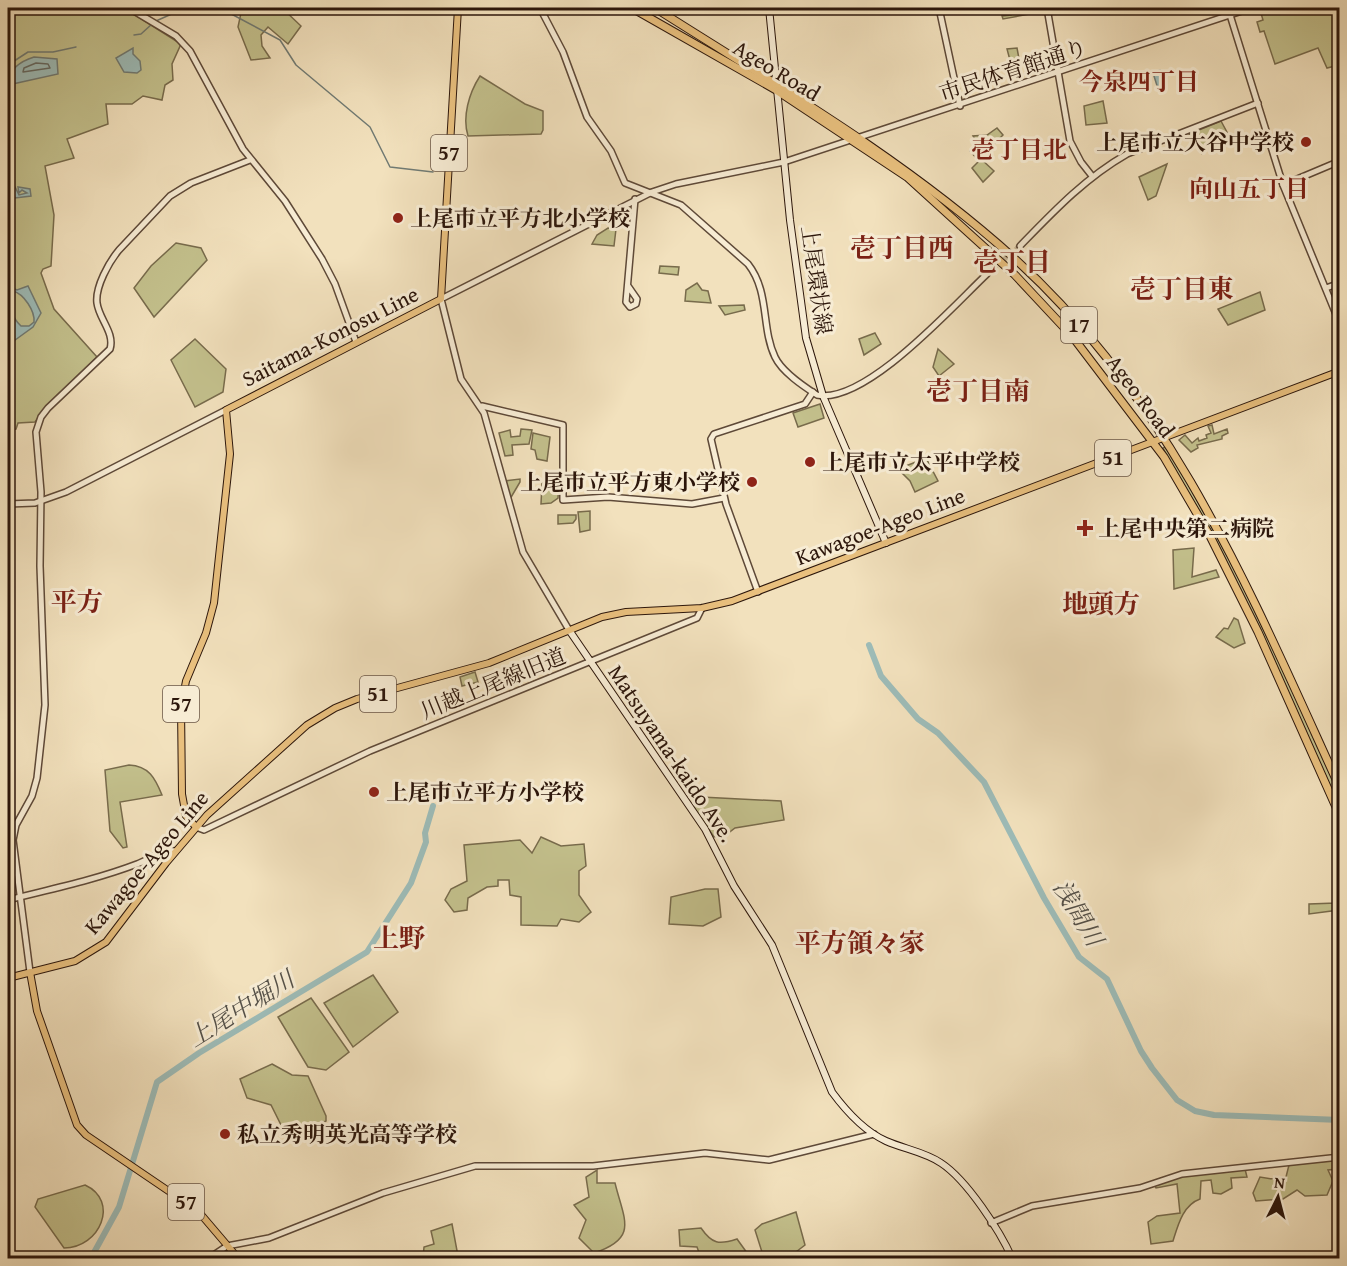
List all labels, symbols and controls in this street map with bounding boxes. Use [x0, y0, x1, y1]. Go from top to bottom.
street label: Ageo Road [727, 31, 827, 109]
street label: 市民体育館通り [935, 31, 1091, 109]
district label: 今泉四丁目 [1079, 64, 1199, 99]
place label: 上尾市立大谷中学校 [1096, 126, 1294, 158]
district label: 壱丁目北 [971, 132, 1067, 167]
road number: 57 [431, 135, 467, 171]
marker: 上尾市立大谷中学校 [1299, 135, 1313, 149]
district label: 向山五丁目 [1189, 171, 1309, 206]
place label: 上尾市立平方北小学校 [410, 202, 630, 234]
marker: 上尾市立平方北小学校 [391, 211, 405, 225]
street label: 上尾環状線 [794, 223, 840, 337]
district label: 壱丁目西 [850, 228, 954, 267]
district label: 壱丁目 [973, 242, 1051, 281]
district label: 壱丁目東 [1130, 269, 1234, 308]
street label: Saitama-Konosu Line [236, 278, 424, 394]
road number: 17 [1061, 307, 1097, 343]
street label: Ageo Road [1099, 348, 1183, 444]
district label: 壱丁目南 [926, 371, 1030, 410]
road number: 51 [1095, 440, 1131, 476]
place label: 上尾市立太平中学校 [822, 446, 1020, 478]
marker: 上尾市立太平中学校 [803, 455, 817, 469]
place label: 上尾市立平方東小学校 [520, 466, 740, 498]
marker: 上尾市立平方東小学校 [745, 475, 759, 489]
street label: Kawagoe-Ageo Line [791, 479, 969, 573]
place label: 上尾中央第二病院 [1098, 512, 1274, 544]
marker: 上尾中央第二病院 [1076, 519, 1094, 537]
district label: 平方 [51, 582, 103, 621]
district label: 地頭方 [1062, 584, 1140, 623]
street label: 川越上尾線旧道 [416, 639, 570, 727]
street label: Matsuyama-kaido Ave. [601, 658, 743, 848]
road number: 51 [360, 676, 396, 712]
road number: 57 [163, 686, 199, 722]
place label: 上尾市立平方小学校 [386, 776, 584, 808]
street label: Kawagoe-Ageo Line [76, 783, 216, 941]
marker: 上尾市立平方小学校 [367, 785, 381, 799]
water label: 浅間川 [1045, 873, 1114, 955]
district label: 上野 [373, 918, 425, 957]
district label: 平方領々家 [795, 923, 925, 962]
water label: 上尾中堀川 [181, 960, 303, 1055]
place label: 私立秀明英光高等学校 [237, 1118, 457, 1150]
marker: 私立秀明英光高等学校 [218, 1127, 232, 1141]
north arrow [1248, 1167, 1308, 1227]
text: N [1273, 1170, 1286, 1195]
road number: 57 [168, 1184, 204, 1220]

